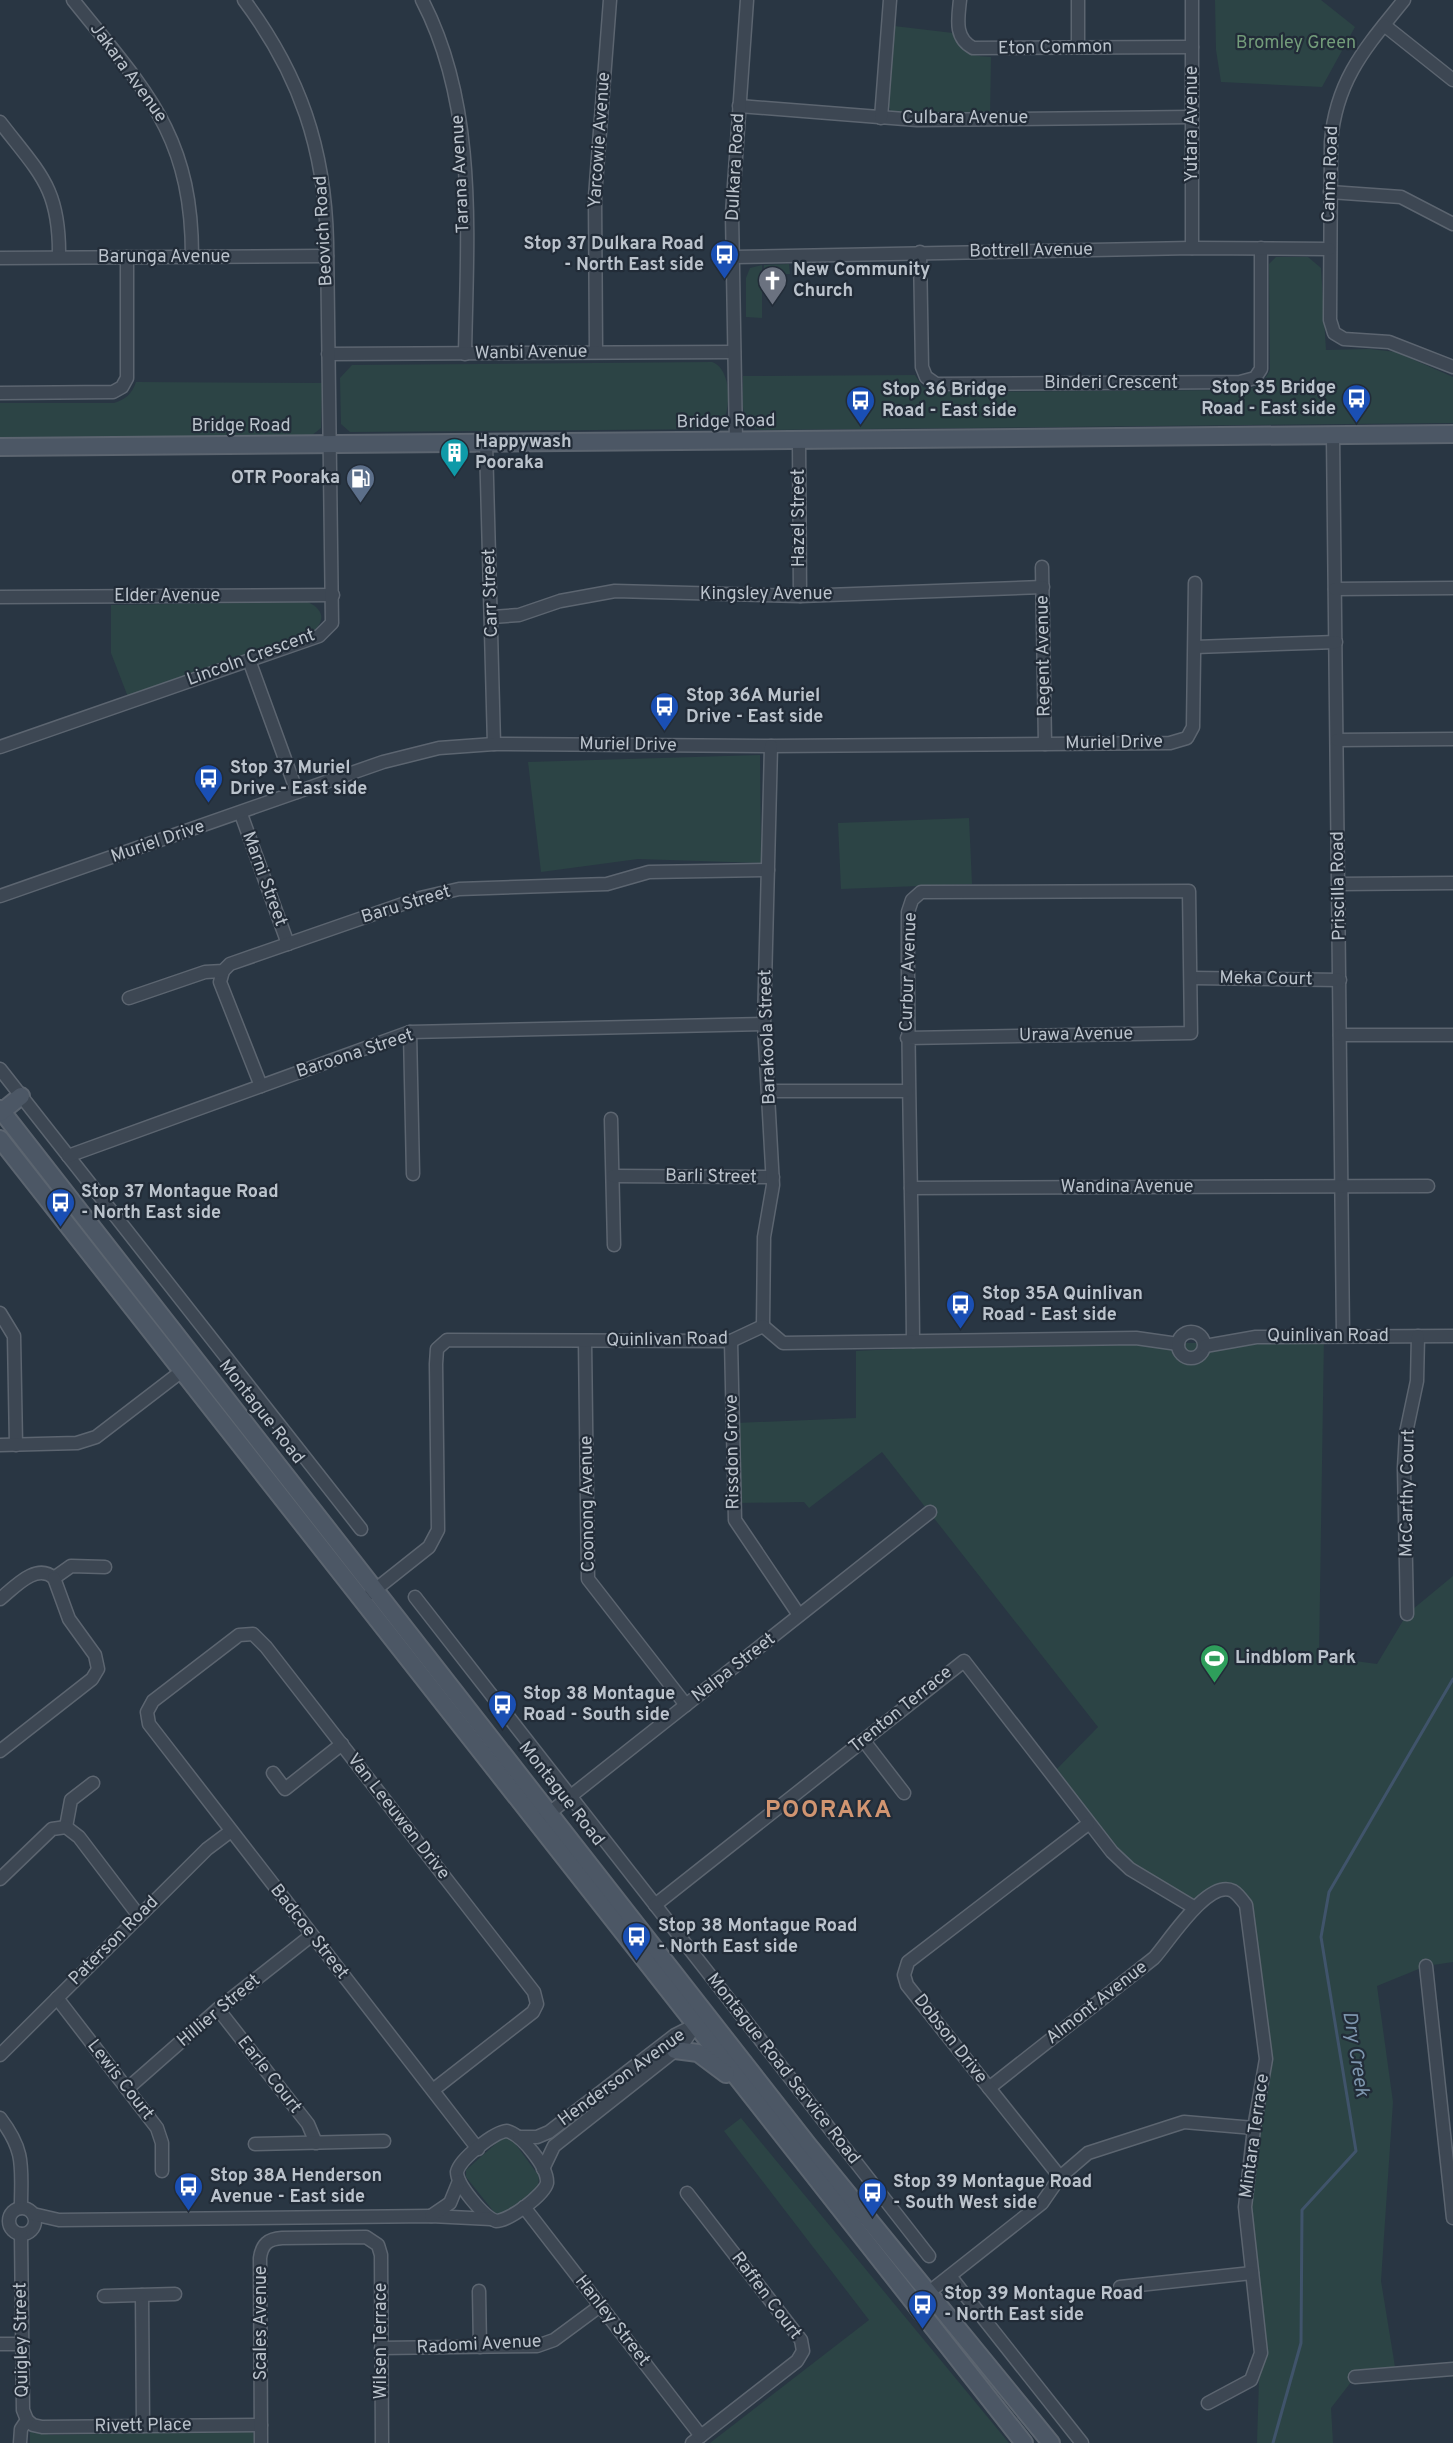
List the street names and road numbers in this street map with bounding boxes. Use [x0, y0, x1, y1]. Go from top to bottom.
street label: Jakara Avenue [84, 19, 172, 127]
street label: Eton Common [998, 36, 1112, 60]
street label: Yutara Avenue [1181, 66, 1204, 182]
street label: Yarcowie Avenue [584, 71, 616, 209]
street label: Culbara Avenue [902, 107, 1028, 130]
street label: Dulkara Road [722, 112, 750, 222]
street label: Tarana Avenue [446, 114, 476, 234]
street label: Canna Road [1318, 125, 1344, 223]
street label: Beovich Road [310, 175, 338, 287]
street label: Bottrell Avenue [969, 238, 1093, 264]
street label: Barunga Avenue [98, 246, 230, 269]
street label: Wanbi Avenue [474, 341, 588, 365]
street label: Binderi Crescent [1044, 372, 1178, 395]
street label: Bridge Road [676, 410, 776, 434]
street label: Bridge Road [191, 415, 291, 438]
street label: Hazel Street [788, 469, 811, 567]
street label: Carr Street [478, 548, 504, 638]
street label: Kingsley Avenue [700, 583, 832, 606]
street label: Elder Avenue [114, 585, 220, 608]
street label: Regent Avenue [1031, 595, 1057, 717]
street label: Lincoln Crescent [184, 624, 318, 692]
street label: Muriel Drive [1065, 731, 1163, 755]
street label: Muriel Drive [579, 733, 677, 757]
street label: Muriel Drive [108, 815, 208, 869]
street label: Marni Street [236, 829, 292, 929]
street label: Priscilla Road [1327, 831, 1351, 941]
street label: Baru Street [358, 880, 454, 930]
street label: Curbur Avenue [895, 912, 923, 1032]
street label: Meka Court [1219, 967, 1313, 991]
street label: Barakoola Street [754, 969, 782, 1105]
street label: Urawa Avenue [1019, 1023, 1133, 1047]
street label: Baroona Street [293, 1024, 417, 1084]
street label: Barli Street [665, 1165, 757, 1189]
street label: Wandina Avenue [1061, 1176, 1193, 1199]
street label: Quinlivan Road [1267, 1325, 1389, 1348]
street label: Quinlivan Road [606, 1327, 728, 1353]
street label: Montague Road [213, 1355, 309, 1469]
street label: Rissdon Grove [720, 1394, 746, 1510]
street label: McCarthy Court [1395, 1429, 1421, 1557]
street label: Coonong Avenue [575, 1436, 601, 1572]
street label: Nalpa Street [687, 1628, 781, 1708]
street label: Trenton Terrace [845, 1661, 957, 1759]
street label: Montague Road [513, 1737, 609, 1851]
street label: Van Leeuwen Drive [342, 1749, 454, 1885]
street label: Badcoe Street [265, 1880, 353, 1984]
street label: Paterson Road [64, 1891, 164, 1991]
street label: Almont Avenue [1042, 1956, 1152, 2050]
street label: Hillier Street [173, 1969, 265, 2053]
street label: Montague Road Service Road [701, 1969, 865, 2169]
street label: Dobson Drive [908, 1990, 992, 2088]
street label: Henderson Avenue [554, 2024, 690, 2132]
street label: Earle Court [232, 2032, 306, 2118]
street label: Lewis Court [81, 2035, 159, 2125]
street label: Mintara Terrace [1235, 2072, 1275, 2200]
street label: Raffen Court [726, 2248, 806, 2344]
street label: Scales Avenue [250, 2265, 273, 2381]
street label: Hanley Street [569, 2271, 655, 2371]
street label: Quigley Street [9, 2282, 35, 2398]
street label: Wilsen Terrace [370, 2282, 393, 2400]
street label: Radomi Avenue [416, 2330, 542, 2360]
street label: Rivett Place [94, 2414, 192, 2438]

